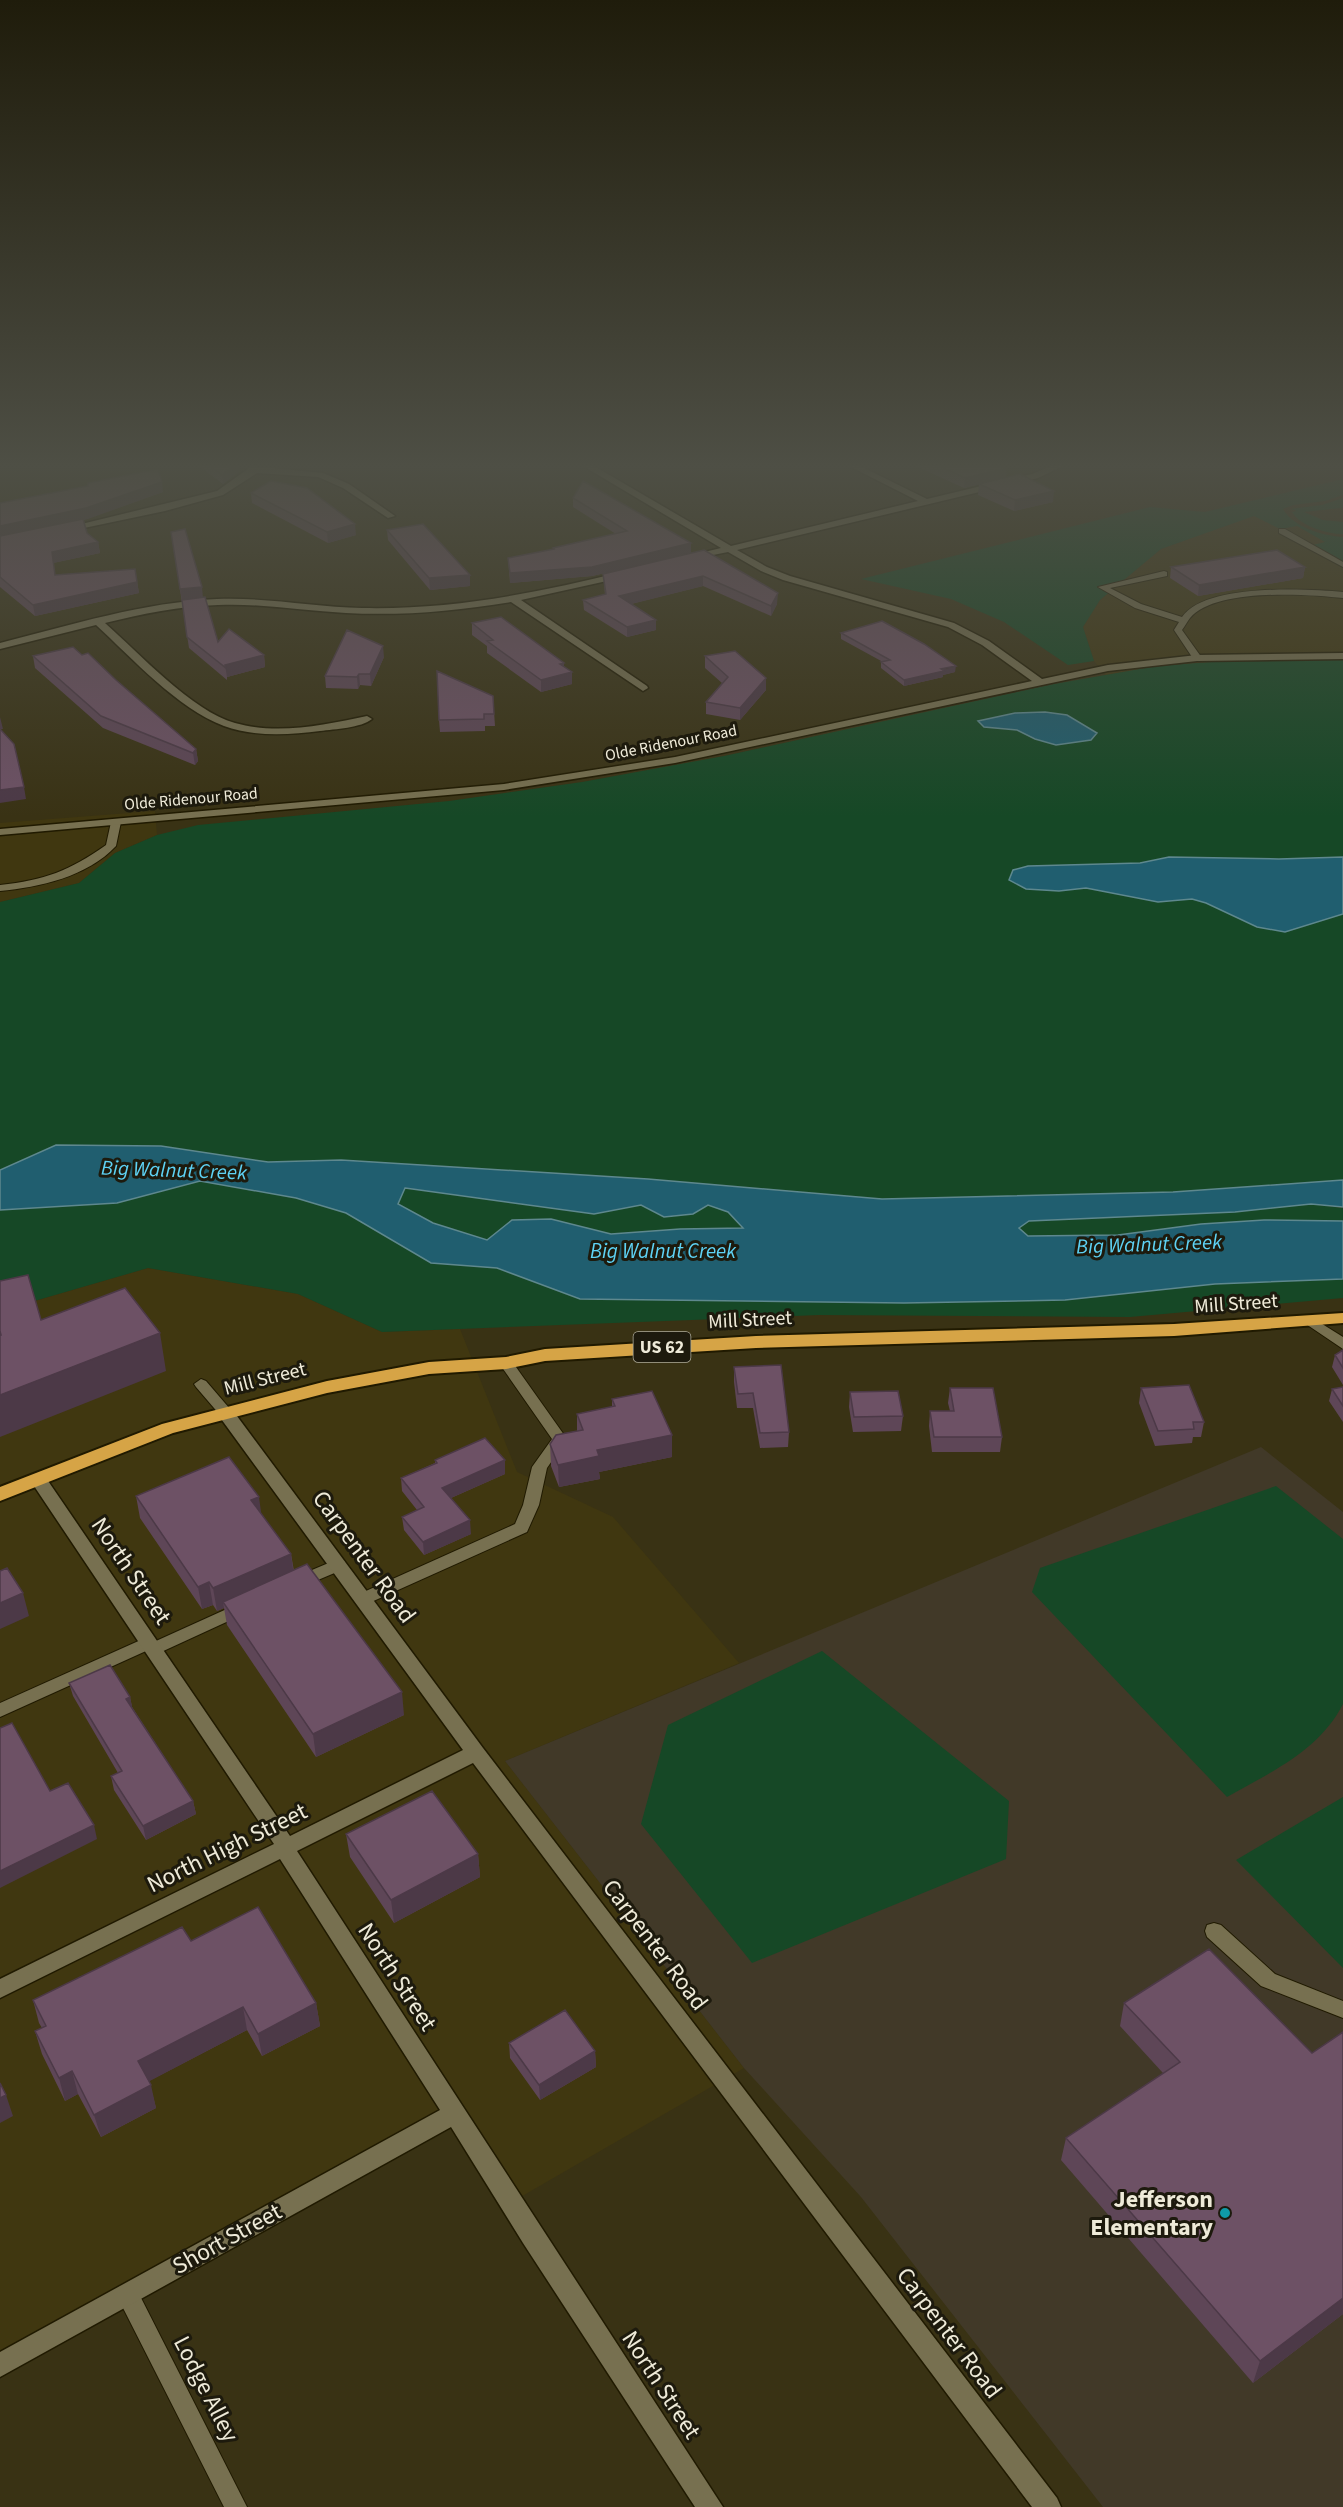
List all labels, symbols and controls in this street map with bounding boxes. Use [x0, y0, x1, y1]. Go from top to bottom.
street label: Olde Ridenour Road [603, 719, 739, 767]
street label: Olde Ridenour Road [123, 782, 259, 816]
water label: Big Walnut Creek [100, 1152, 249, 1188]
water label: Big Walnut Creek [1075, 1226, 1224, 1262]
water label: Big Walnut Creek [590, 1236, 737, 1266]
street label: Mill Street [1193, 1287, 1279, 1321]
street label: Mill Street [707, 1304, 793, 1336]
road number: US 62 [634, 1332, 690, 1362]
street label: Mill Street [221, 1355, 309, 1403]
street label: Carpenter Road [304, 1483, 424, 1631]
street label: North Street [82, 1510, 180, 1632]
street label: North High Street [141, 1794, 313, 1902]
street label: Carpenter Road [594, 1872, 716, 2018]
street label: North Street [349, 1916, 445, 2038]
place label: Jefferson Elementary [1090, 2182, 1213, 2245]
street label: Short Street [166, 2195, 288, 2283]
marker: Jefferson Elementary [1218, 2206, 1232, 2220]
street label: Carpenter Road [888, 2260, 1010, 2406]
street label: North Street [613, 2324, 709, 2446]
street label: Lodge Alley [164, 2330, 248, 2448]

